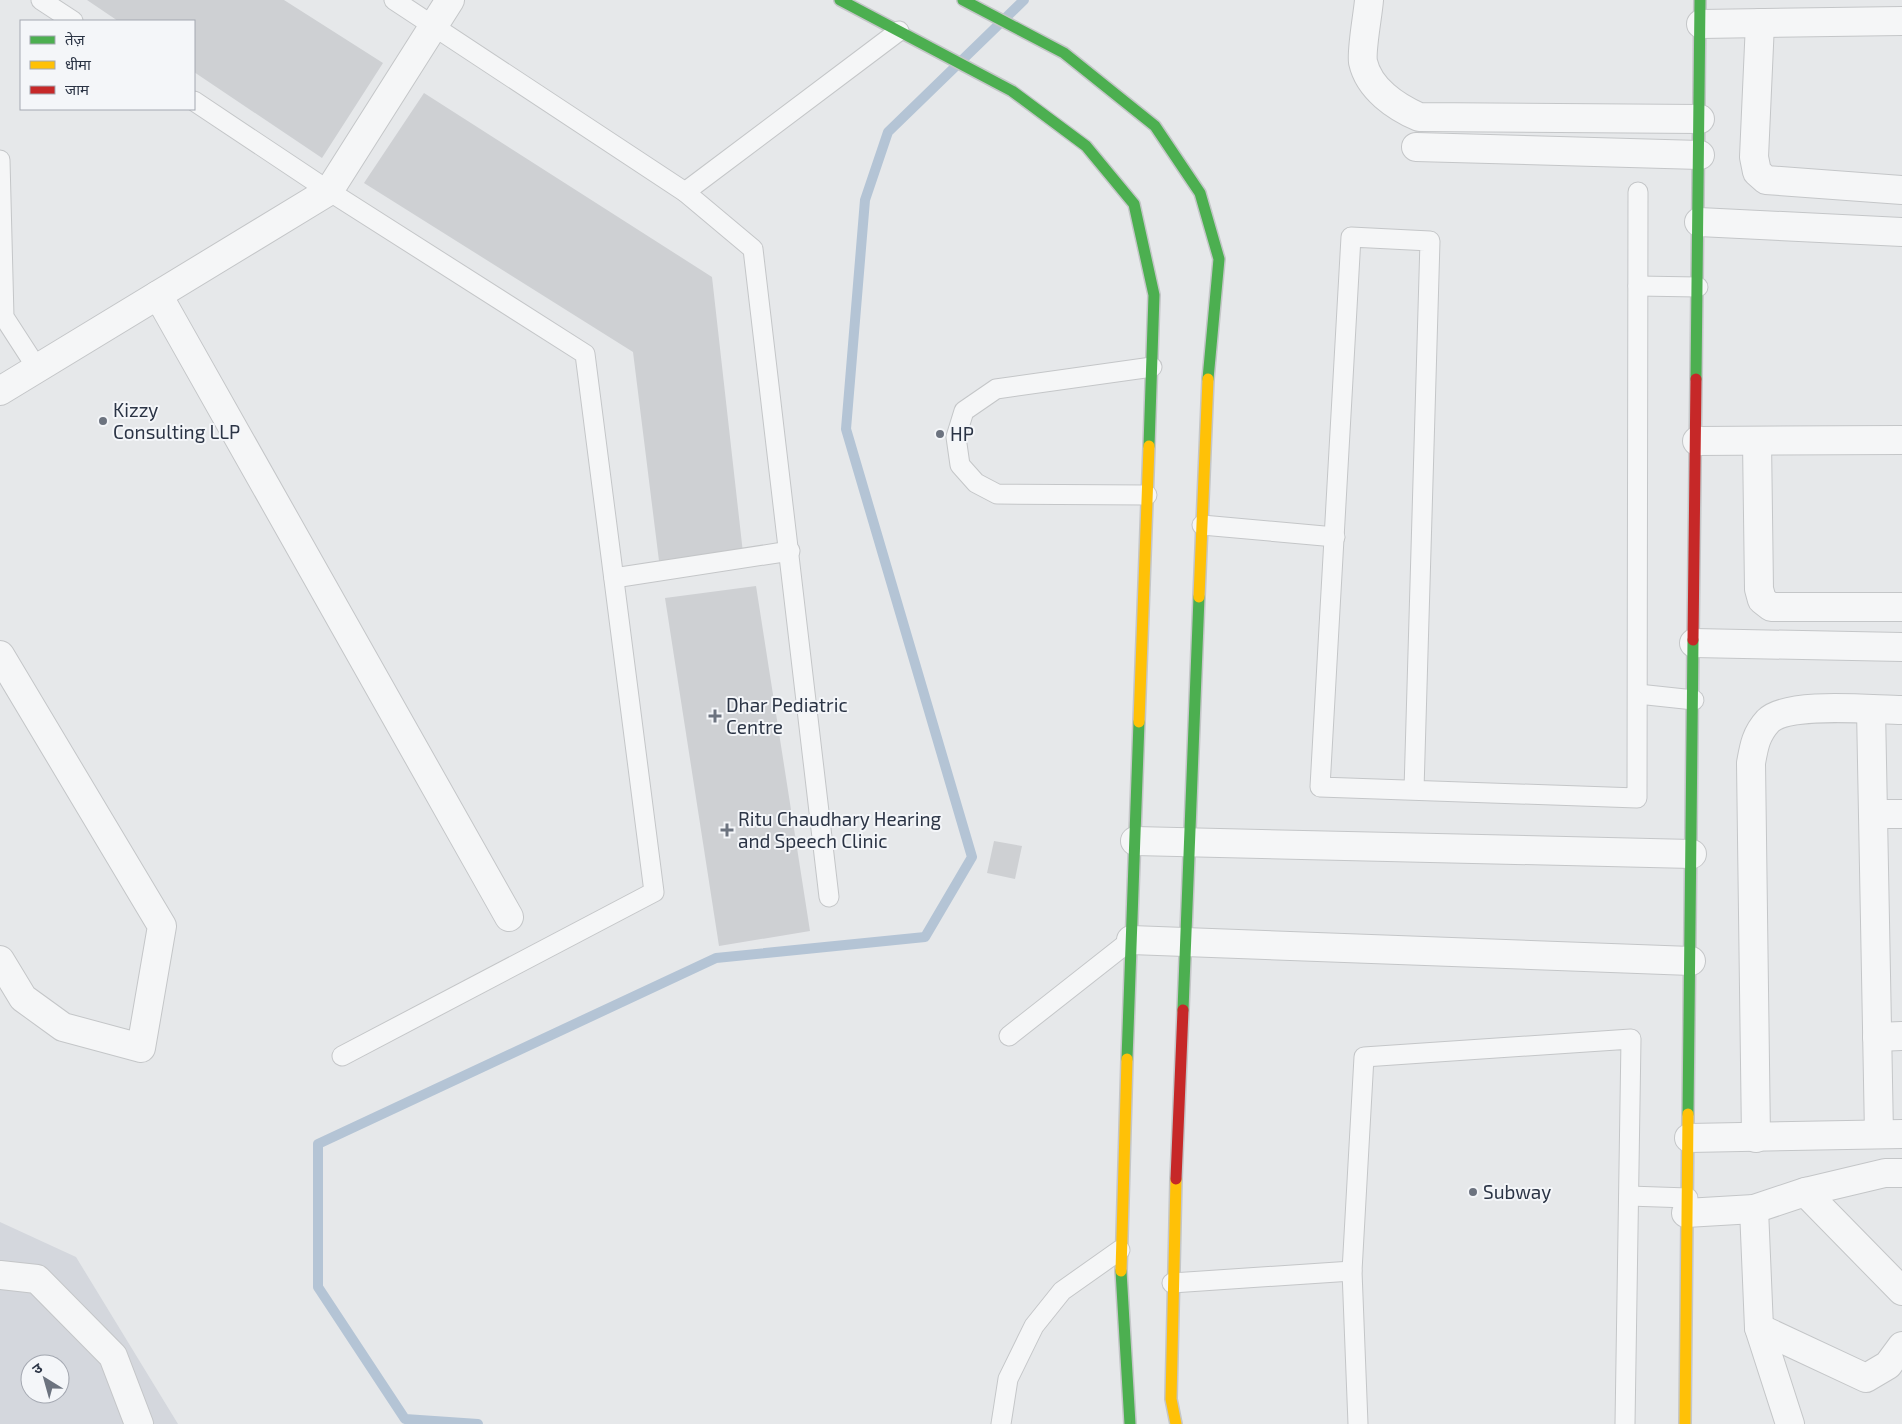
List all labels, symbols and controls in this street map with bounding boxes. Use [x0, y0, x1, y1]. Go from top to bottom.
legend [20, 20, 195, 110]
text: तेज़ [65, 30, 86, 48]
text: धीमा [65, 55, 92, 73]
text: जाम [65, 80, 90, 98]
place label: Kizzy Consulting LLP [113, 398, 240, 443]
marker: Kizzy Consulting LLP [97, 415, 109, 427]
place label: HP [950, 422, 974, 445]
marker: HP [934, 428, 946, 440]
place label: Dhar Pediatric Centre [726, 693, 848, 738]
marker: Dhar Pediatric Centre [708, 709, 722, 723]
place label: Ritu Chaudhary Hearing and Speech Clinic [738, 807, 941, 852]
marker: Ritu Chaudhary Hearing and Speech Clinic [720, 823, 734, 837]
place label: Subway [1483, 1180, 1551, 1203]
marker: Subway [1467, 1186, 1479, 1198]
north arrow [20, 1354, 70, 1404]
text: उ [28, 1358, 46, 1377]

